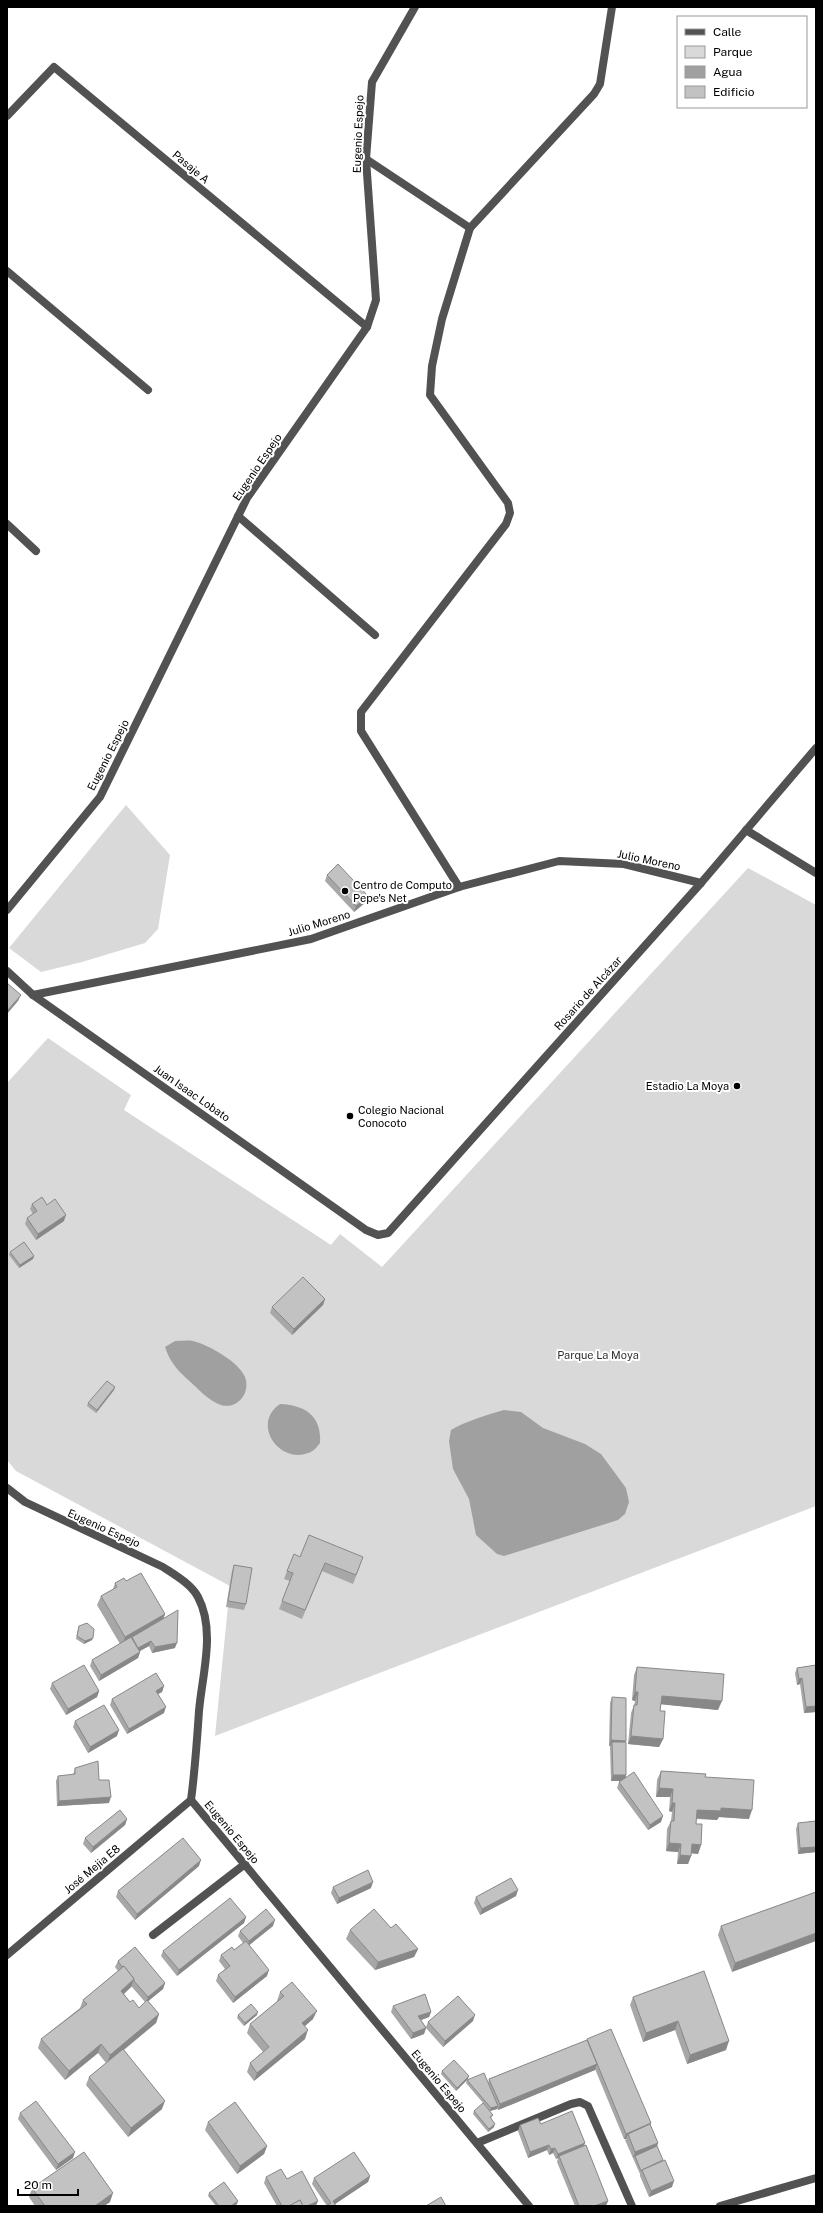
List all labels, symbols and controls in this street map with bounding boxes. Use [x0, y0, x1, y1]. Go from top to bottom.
legend [677, 16, 807, 108]
text: Calle [713, 25, 742, 39]
text: Parque [713, 45, 753, 59]
text: Agua [713, 65, 742, 79]
text: Edificio [713, 85, 755, 99]
street label: Eugenio Espejo [351, 95, 365, 173]
street label: Pasaje A [170, 148, 212, 186]
street label: Eugenio Espejo [230, 431, 284, 503]
street label: Eugenio Espejo [85, 717, 131, 793]
street label: Julio Moreno [616, 847, 682, 873]
place label: Centro de Computo Pepe's Net [353, 879, 452, 904]
marker: Centro de Computo Pepe's Net [340, 886, 350, 896]
street label: Julio Moreno [286, 908, 352, 938]
street label: Rosario de Alcázar [552, 954, 624, 1032]
street label: Juan Isaac Lobato [152, 1062, 232, 1124]
place label: Estadio La Moya [646, 1080, 729, 1092]
marker: Estadio La Moya [732, 1081, 742, 1091]
place label: Colegio Nacional Conocoto [358, 1104, 444, 1129]
marker: Colegio Nacional Conocoto [345, 1111, 355, 1121]
park label: Parque La Moya [557, 1349, 639, 1361]
street label: Eugenio Espejo [66, 1507, 142, 1549]
street label: Eugenio Espejo [202, 1798, 262, 1866]
street label: José Mejia E8 [62, 1842, 122, 1896]
street label: Eugenio Espejo [409, 2047, 469, 2115]
scale bar [18, 2171, 78, 2197]
text: 20 m [24, 2178, 52, 2192]

